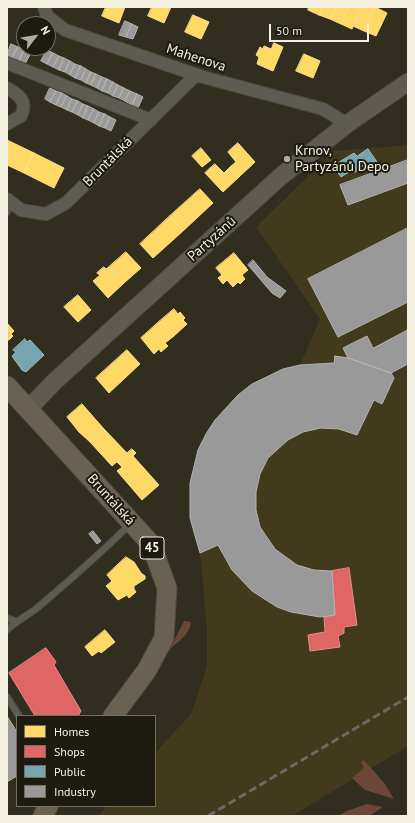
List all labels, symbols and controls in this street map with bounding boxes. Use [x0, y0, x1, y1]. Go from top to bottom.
north arrow [16, 16, 56, 56]
scale bar [271, 16, 371, 42]
text: 50 m [276, 23, 302, 38]
text: N [38, 24, 53, 37]
street label: Mahenova [164, 41, 228, 75]
street label: Bruntálská [80, 134, 136, 190]
place label: Krnov, Partyzánů Depo [295, 143, 389, 176]
marker: Krnov, Partyzánů Depo [282, 154, 292, 164]
street label: Partyzánů [184, 213, 240, 265]
street label: Bruntálská [84, 471, 138, 529]
road number: 45 [140, 537, 164, 559]
legend [16, 715, 156, 807]
text: Homes [54, 724, 89, 739]
text: Shops [54, 744, 85, 759]
text: Public [54, 764, 85, 779]
text: Industry [54, 784, 96, 799]

